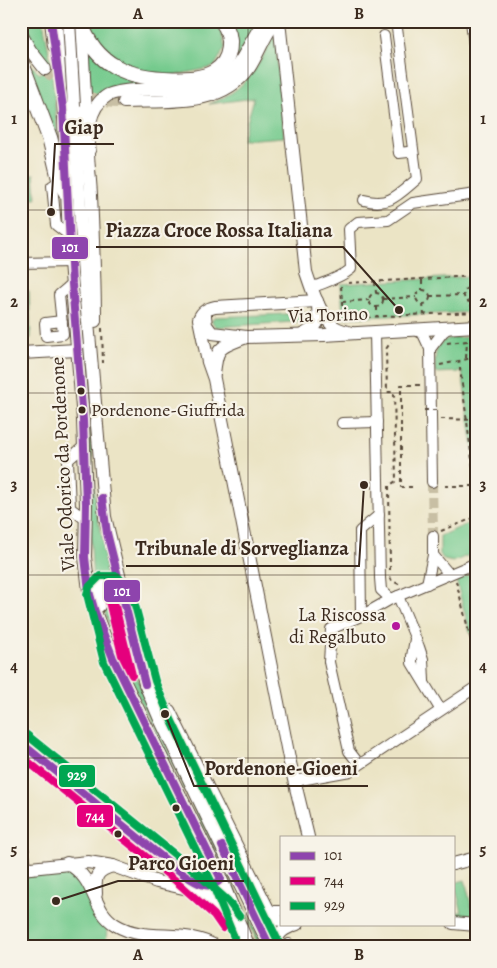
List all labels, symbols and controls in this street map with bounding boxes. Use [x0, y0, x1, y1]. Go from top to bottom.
text: A [132, 3, 144, 25]
text: B [354, 3, 364, 25]
text: 1 [11, 108, 17, 130]
text: 1 [480, 108, 486, 130]
callout: Giap [55, 109, 114, 144]
text: Giap [65, 114, 104, 141]
callout: Piazza Croce Rossa Italiana [96, 212, 343, 247]
text: Piazza Croce Rossa Italiana [105, 217, 333, 244]
line badge: 101 [51, 236, 89, 260]
text: 101 [61, 238, 79, 257]
text: 2 [10, 291, 18, 313]
text: 2 [479, 291, 487, 313]
street label: Via Torino [287, 301, 368, 329]
street label: Viale Odorico da Pordenone [44, 356, 82, 573]
unlabelled marker [76, 386, 86, 396]
place label: Pordenone-Giuffrida [91, 398, 246, 422]
marker: Pordenone-Giuffrida [77, 405, 87, 415]
text: 3 [11, 474, 18, 496]
text: 3 [480, 474, 487, 496]
callout: Tribunale di Sorveglianza [126, 531, 359, 566]
text: Tribunale di Sorveglianza [135, 535, 349, 562]
line badge: 101 [103, 579, 141, 603]
text: 101 [113, 582, 131, 601]
place label: La Riscossa di Regalbuto [289, 602, 386, 650]
marker: La Riscossa di Regalbuto [390, 620, 402, 632]
text: 4 [10, 656, 18, 678]
text: 4 [479, 656, 487, 678]
callout: Pordenone-Gioeni [194, 751, 368, 786]
text: Pordenone-Gioeni [204, 755, 358, 782]
line badge: 929 [58, 764, 96, 788]
text: 929 [67, 766, 87, 785]
unlabelled marker [171, 803, 181, 813]
line badge: 744 [76, 804, 114, 828]
text: 744 [85, 807, 105, 826]
unlabelled marker [113, 829, 123, 839]
legend [280, 836, 454, 926]
text: 5 [11, 839, 18, 861]
text: 5 [480, 839, 487, 861]
text: 101 [324, 845, 342, 865]
callout: Parco Gioeni [118, 846, 244, 881]
text: Parco Gioeni [128, 850, 234, 877]
text: 744 [324, 871, 344, 891]
text: 929 [324, 895, 345, 915]
text: A [132, 944, 144, 966]
text: B [354, 944, 364, 966]

